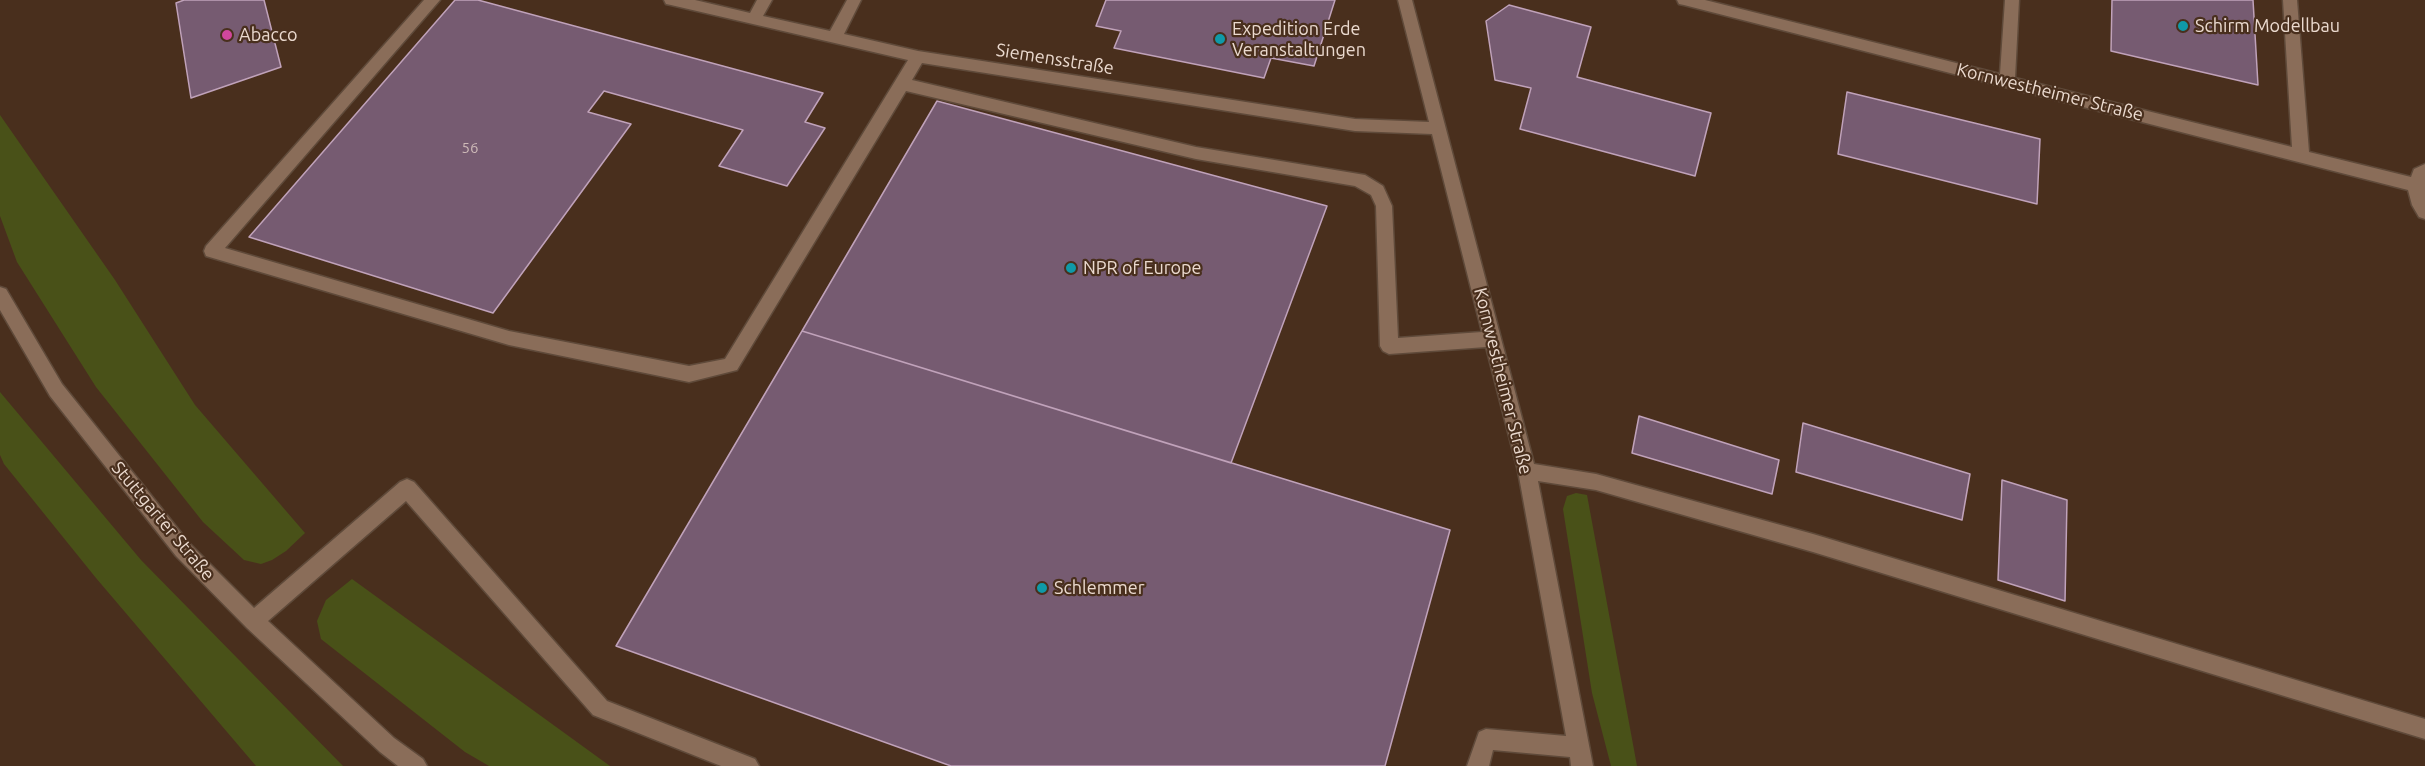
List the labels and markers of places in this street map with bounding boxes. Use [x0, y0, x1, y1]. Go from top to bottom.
place label: Schirm Modellbau [2195, 15, 2340, 37]
place label: Expedition Erde Veranstaltungen [1232, 18, 1366, 60]
marker: Schirm Modellbau [2176, 19, 2190, 33]
place label: Abacco [239, 24, 298, 46]
marker: Abacco [220, 28, 234, 42]
marker: Expedition Erde Veranstaltungen [1213, 32, 1227, 46]
place label: NPR of Europe [1083, 257, 1202, 279]
marker: NPR of Europe [1064, 261, 1078, 275]
place label: Schlemmer [1054, 577, 1145, 599]
marker: Schlemmer [1035, 581, 1049, 595]

